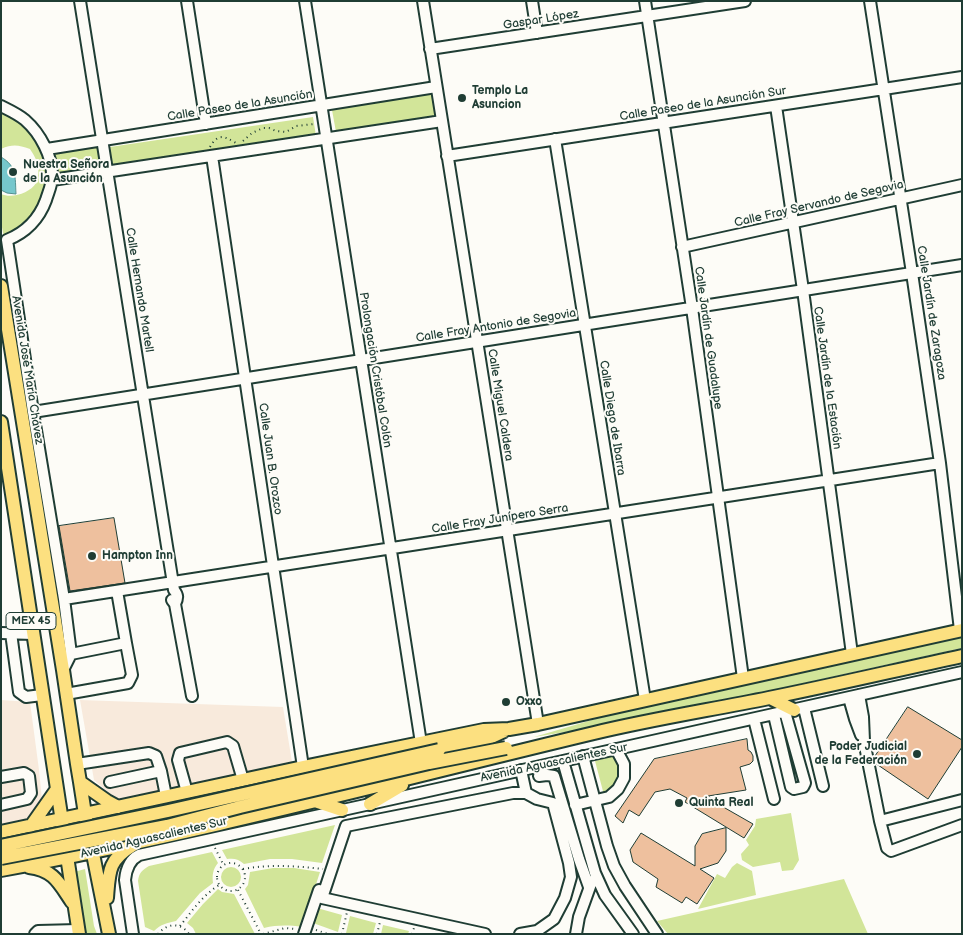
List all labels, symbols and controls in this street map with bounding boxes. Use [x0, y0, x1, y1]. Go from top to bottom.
street label: Gaspar López [502, 7, 580, 33]
place label: Templo La Asuncion [472, 84, 528, 112]
street label: Calle Paseo de la Asunción Sur [619, 84, 787, 124]
street label: Calle Paseo de la Asunción [166, 87, 314, 125]
marker: Templo La Asuncion [456, 92, 468, 104]
place label: Nuestra Señora de la Asunción [23, 158, 109, 186]
marker: Nuestra Señora de la Asunción [7, 166, 19, 178]
street label: Calle Fray Servando de Segovia [733, 178, 905, 230]
street label: Calle Hernando Martell [122, 227, 156, 353]
street label: Calle Jardín de Zaragoza [913, 245, 949, 381]
street label: Calle Jardín de Guadalupe [691, 266, 725, 410]
street label: Prolongación Cristóbal Colón [356, 291, 394, 449]
street label: Avenida José María Chávez [8, 295, 46, 445]
street label: Calle Fray Antonio de Segovia [415, 306, 577, 346]
street label: Calle Jardín de la Estación [810, 306, 844, 450]
street label: Calle Miguel Caldera [484, 348, 516, 462]
street label: Calle Diego de Ibarra [596, 359, 628, 477]
street label: Calle Juan B. Orozco [255, 402, 285, 516]
street label: Calle Fray Junípero Serra [431, 501, 569, 537]
place label: Hampton Inn [102, 549, 173, 563]
marker: Hampton Inn [86, 550, 98, 562]
road number: MEX 45 [6, 612, 56, 630]
place label: Oxxo [516, 695, 542, 709]
marker: Oxxo [500, 696, 512, 708]
street label: Avenida Aguascalientes Sur [479, 740, 629, 786]
place label: Poder Judicial de la Federación [815, 740, 907, 768]
marker: Poder Judicial de la Federación [911, 748, 923, 760]
place label: Quinta Real [689, 796, 753, 810]
marker: Quinta Real [673, 797, 685, 809]
street label: Avenida Aguascalientes Sur [79, 814, 229, 862]

